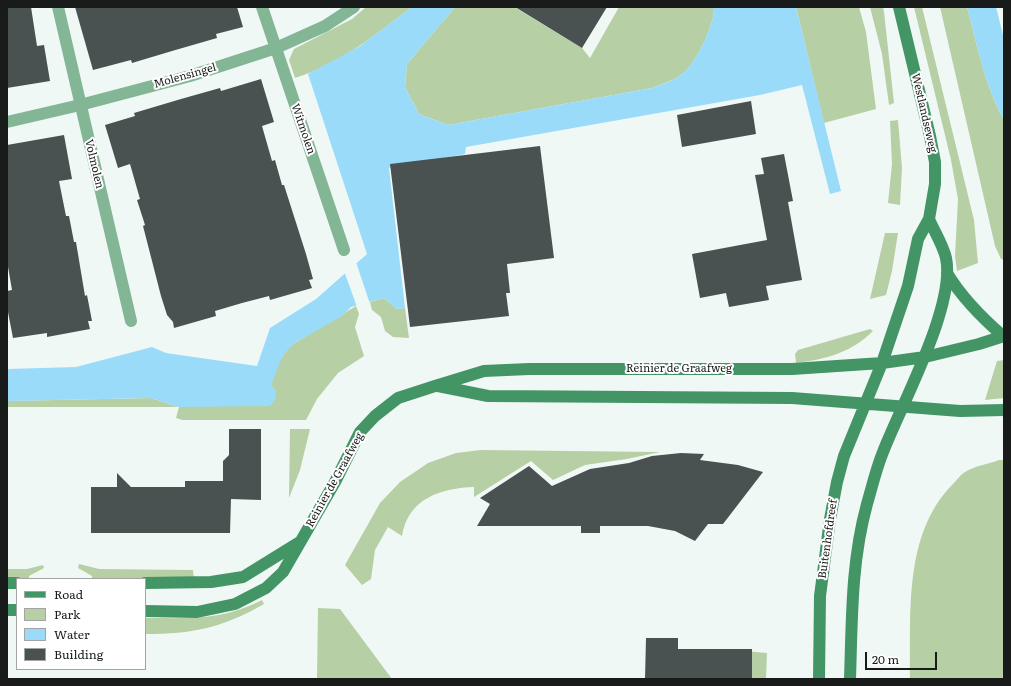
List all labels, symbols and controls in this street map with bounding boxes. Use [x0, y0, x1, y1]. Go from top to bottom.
street label: Molensingel [152, 61, 218, 91]
street label: Westlandseweg [908, 72, 940, 154]
street label: Witmolen [288, 102, 318, 156]
street label: Volmolen [82, 138, 106, 190]
street label: Reinier de Graafweg [626, 362, 732, 376]
street label: Reinier de Graafweg [303, 430, 367, 530]
street label: Buitenhofdreef [816, 498, 840, 580]
legend [16, 578, 146, 670]
text: Road [54, 585, 83, 603]
text: Park [54, 605, 80, 623]
text: Water [54, 625, 90, 643]
scale bar [867, 644, 939, 670]
text: Building [54, 645, 103, 663]
text: 20 m [872, 650, 899, 668]

